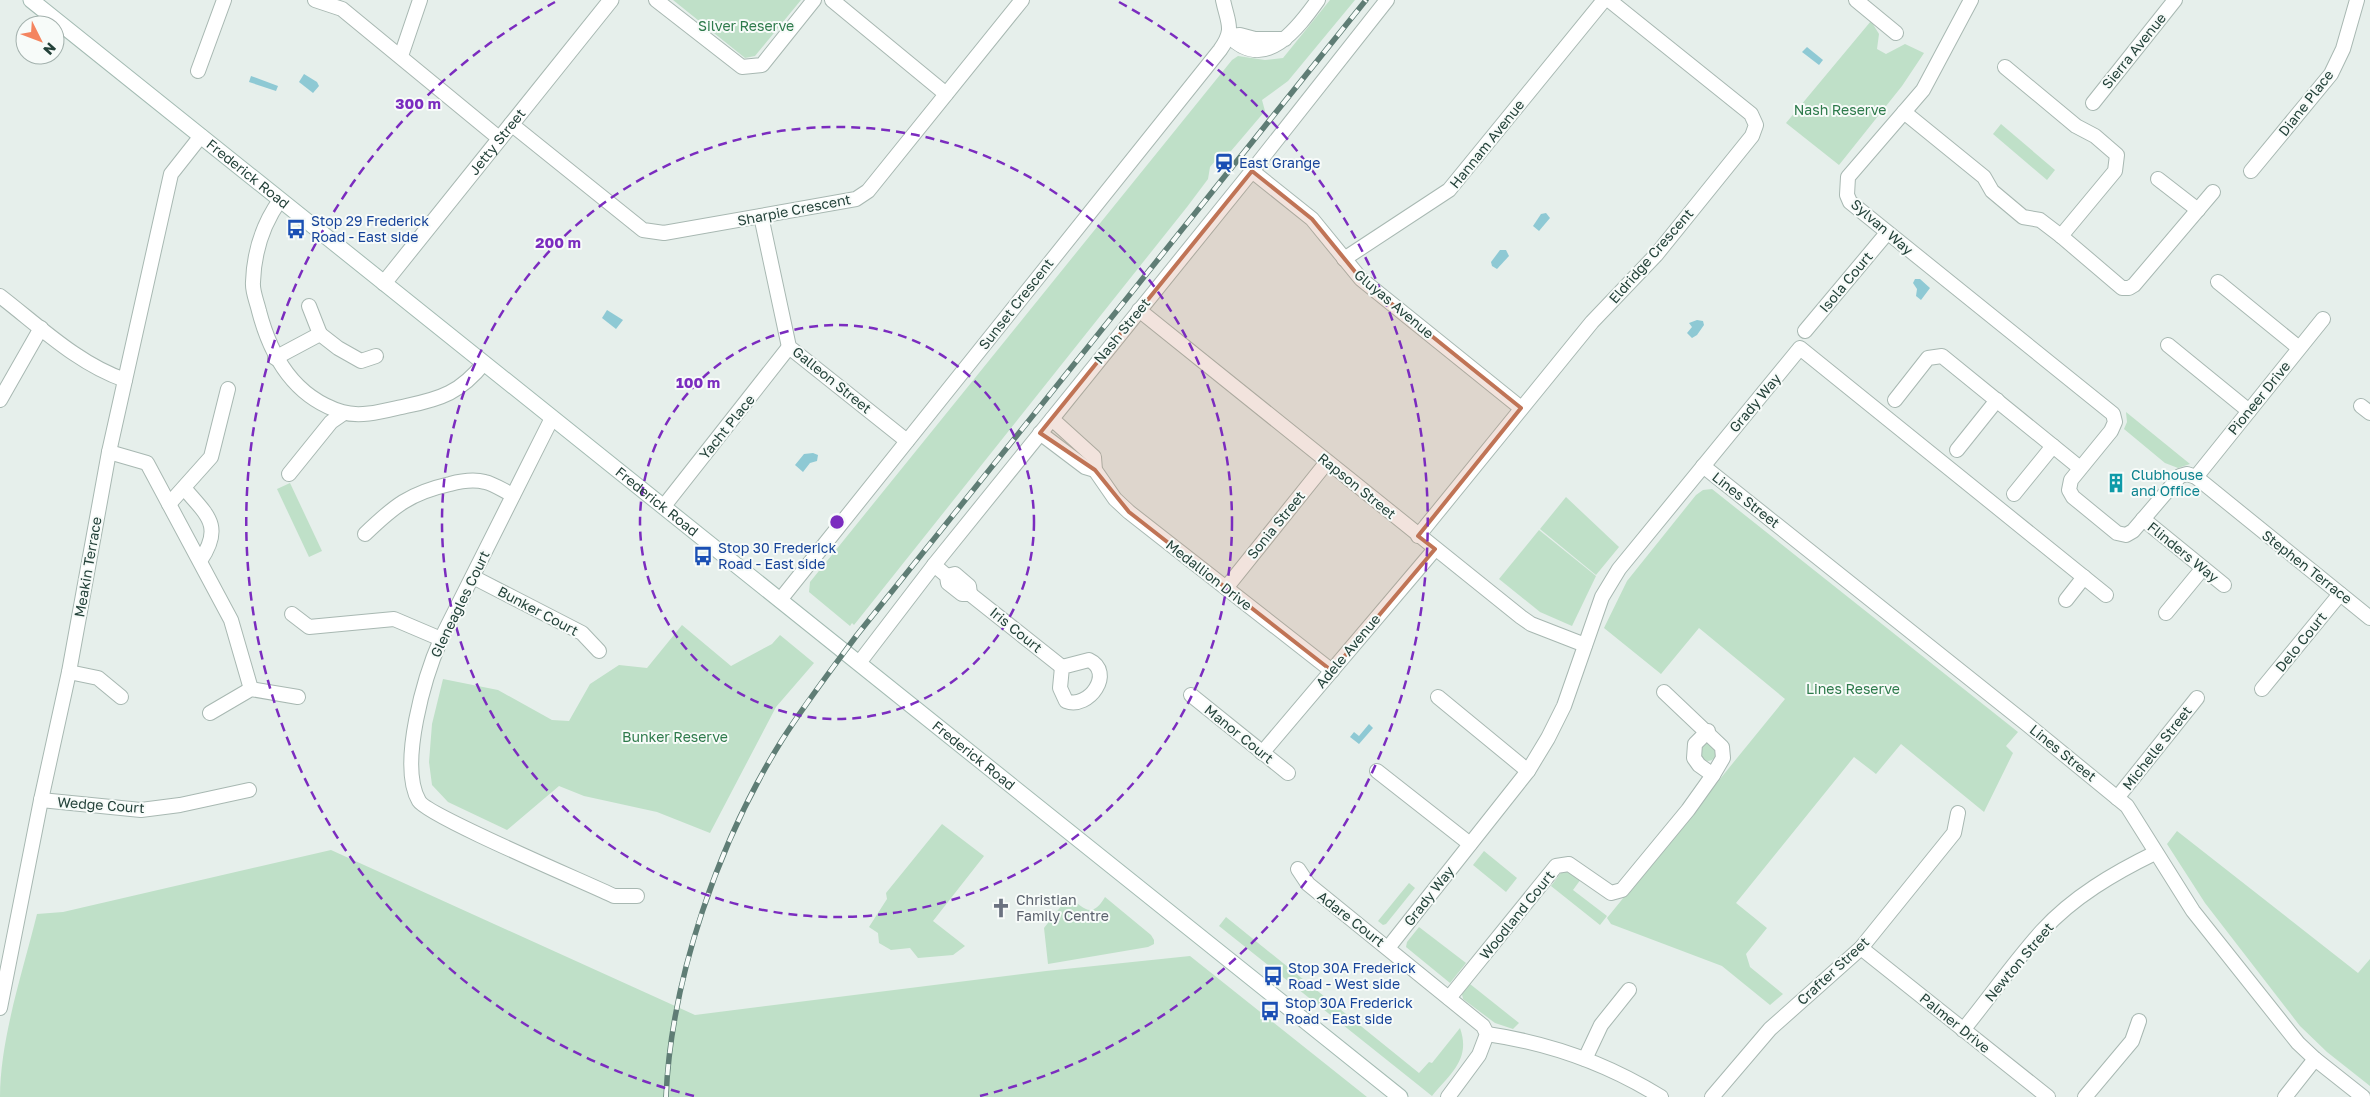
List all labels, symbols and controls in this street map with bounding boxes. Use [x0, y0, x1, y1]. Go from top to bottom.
street label: Sierra Avenue [2098, 9, 2169, 92]
north arrow [15, 15, 65, 65]
park label: Silver Reserve [698, 17, 794, 34]
text: N [40, 39, 60, 59]
street label: Diane Place [2275, 66, 2337, 139]
text: 300 m [395, 94, 441, 112]
street label: Hannam Avenue [1446, 96, 1528, 191]
park label: Nash Reserve [1794, 101, 1886, 118]
street label: Jetty Street [465, 105, 529, 178]
street label: Frederick Road [203, 135, 293, 212]
station icon: East Grange [1213, 152, 1235, 174]
place label: East Grange [1239, 154, 1320, 171]
street label: Sharpie Crescent [736, 190, 852, 229]
street label: Sylvan Way [1848, 195, 1917, 258]
street label: Eldridge Crescent [1605, 205, 1696, 306]
place label: Stop 29 Frederick Road - East side [311, 212, 429, 245]
bus stop icon: Stop 29 Frederick Road - East side [285, 218, 307, 240]
text: 200 m [535, 233, 581, 251]
street label: Isola Court [1815, 248, 1876, 315]
street label: Sunset Crescent [975, 255, 1056, 353]
street label: Gluyas Avenue [1351, 265, 1438, 342]
street label: Nash Street [1090, 294, 1153, 367]
street label: Galleon Street [789, 343, 875, 417]
street label: Pioneer Drive [2224, 357, 2293, 438]
street label: Grady Way [1725, 370, 1784, 435]
text: 100 m [676, 373, 720, 391]
street label: Yacht Place [695, 391, 758, 462]
street label: Rapson Street [1315, 449, 1400, 522]
street label: Frederick Road [612, 463, 702, 539]
place label: Clubhouse and Office [2131, 466, 2203, 499]
street label: Lines Street [1709, 468, 1783, 531]
building icon: Clubhouse and Office [2105, 472, 2127, 494]
street label: Sonia Street [1243, 487, 1308, 562]
centre of rings [828, 513, 846, 531]
street label: Meakin Terrace [70, 515, 105, 619]
street label: Flinders Way [2144, 518, 2222, 586]
street label: Stephen Terrace [2259, 526, 2356, 607]
street label: Medallion Drive [1163, 536, 1256, 614]
place label: Stop 30 Frederick Road - East side [718, 539, 837, 572]
bus stop icon: Stop 30 Frederick Road - East side [692, 545, 714, 567]
street label: Gleneagles Court [426, 548, 493, 660]
street label: Bunker Court [495, 582, 581, 639]
street label: Iris Court [987, 603, 1046, 656]
street label: Delo Court [2271, 608, 2330, 675]
street label: Adele Avenue [1312, 610, 1383, 691]
park label: Lines Reserve [1806, 680, 1900, 697]
street label: Manor Court [1201, 701, 1277, 767]
street label: Michelle Street [2118, 702, 2195, 793]
street label: Frederick Road [929, 717, 1019, 793]
street label: Lines Street [2027, 721, 2100, 785]
park label: Bunker Reserve [622, 728, 728, 745]
street label: Wedge Court [57, 793, 145, 816]
street label: Grady Way [1400, 862, 1457, 929]
street label: Woodland Court [1476, 867, 1558, 962]
street label: Adare Court [1314, 887, 1388, 950]
place label: Christian Family Centre [1016, 891, 1109, 924]
church icon: Christian Family Centre [990, 897, 1012, 919]
street label: Newton Street [1981, 919, 2057, 1005]
street label: Crafter Street [1793, 933, 1872, 1008]
place label: Stop 30A Frederick Road - West side [1288, 959, 1416, 992]
bus stop icon: Stop 30A Frederick Road - West side [1262, 965, 1284, 987]
street label: Palmer Drive [1917, 989, 1994, 1056]
place label: Stop 30A Frederick Road - East side [1285, 994, 1413, 1027]
bus stop icon: Stop 30A Frederick Road - East side [1259, 1000, 1281, 1022]

